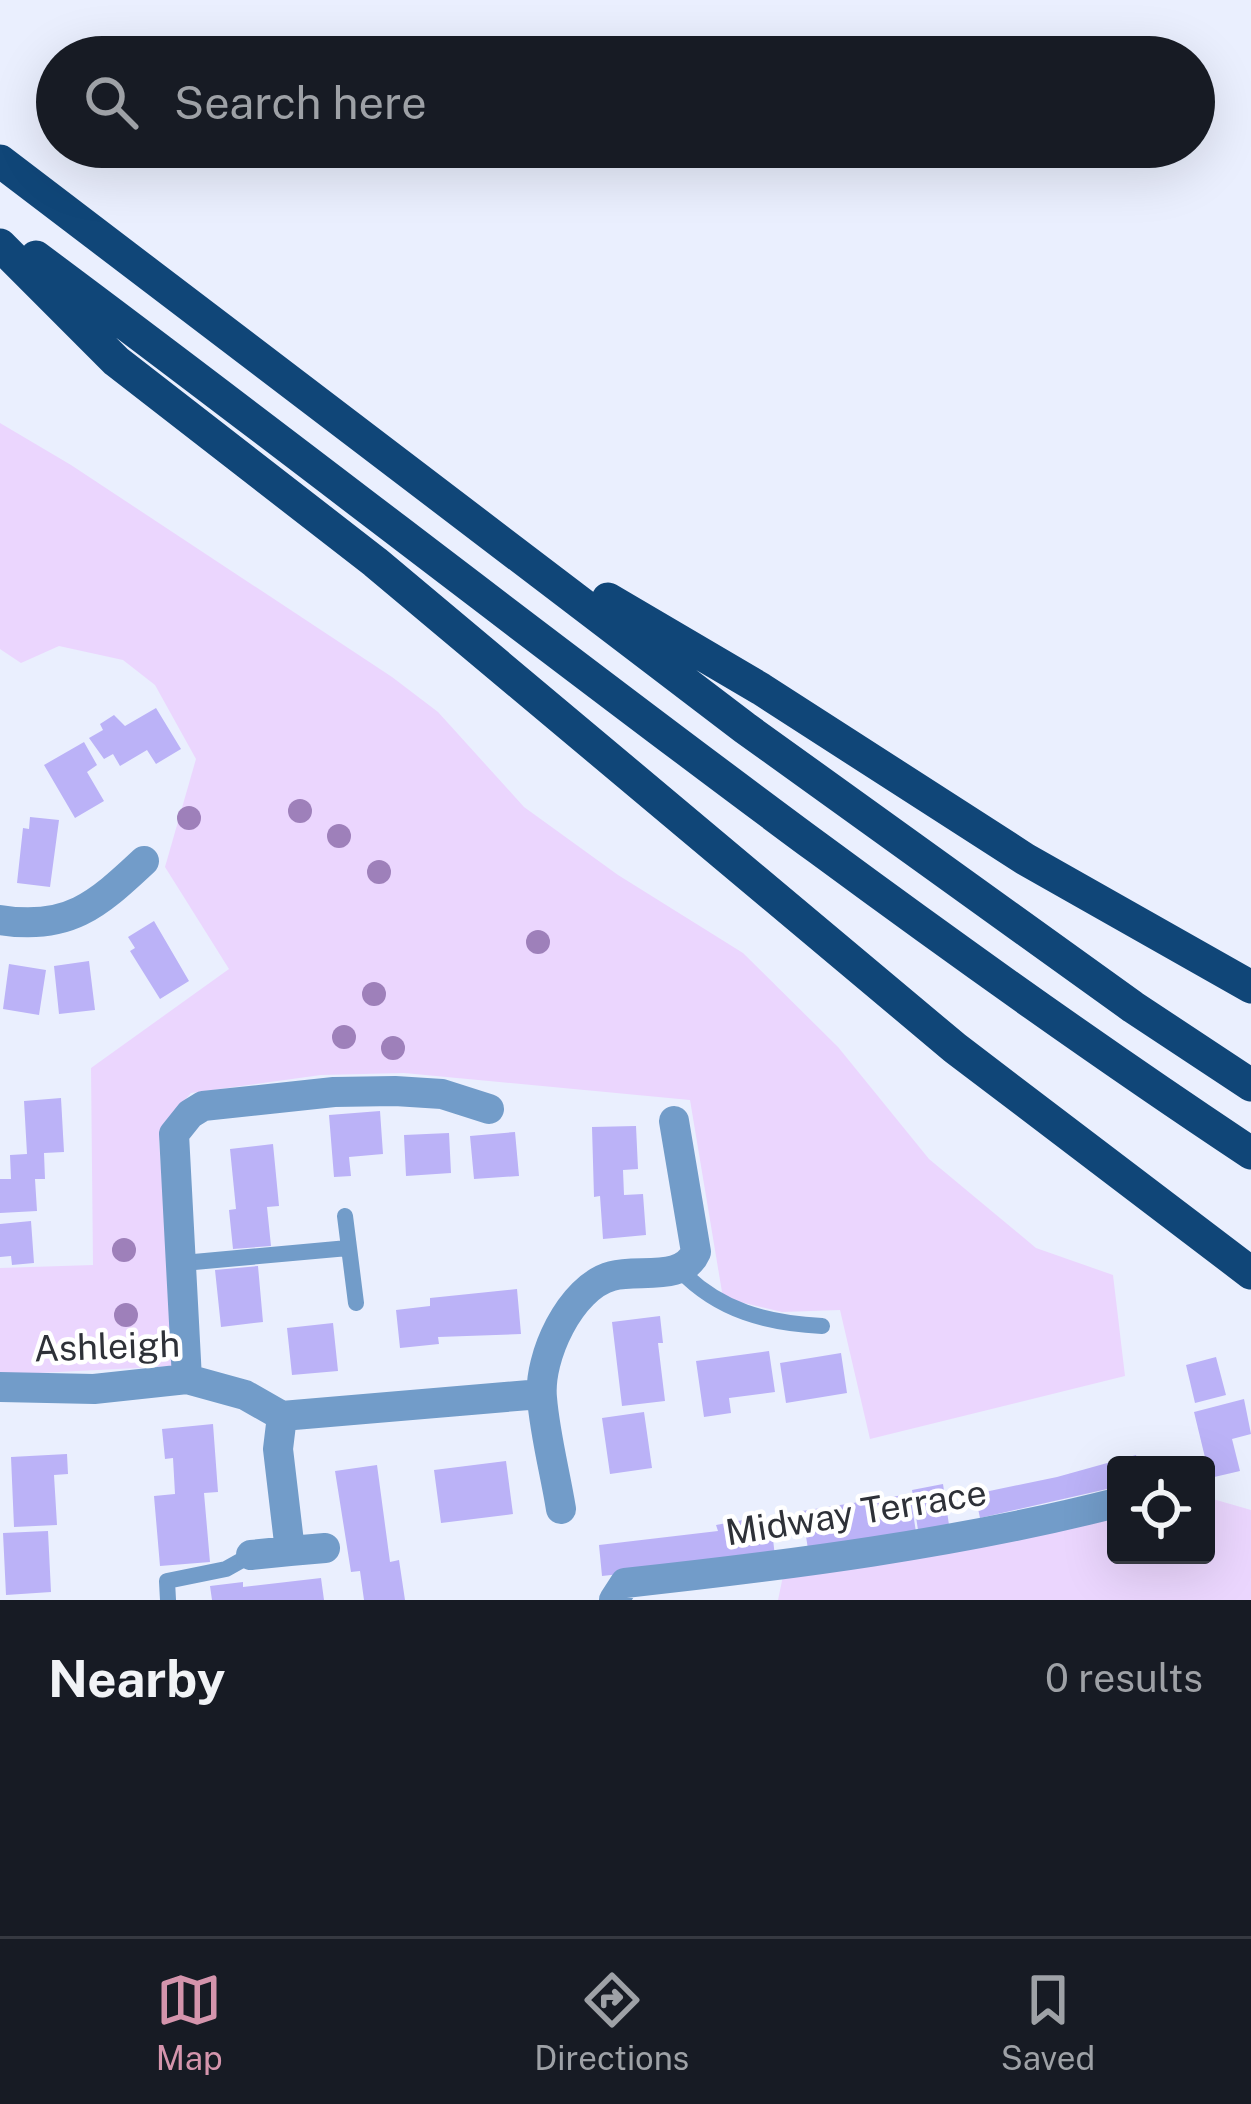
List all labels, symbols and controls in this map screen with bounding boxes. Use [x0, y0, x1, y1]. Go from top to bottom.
search box [36, 36, 1215, 168]
icon: search [78, 69, 144, 135]
text: Search here [174, 76, 427, 129]
street label: Ashleigh [33, 1322, 181, 1370]
map controls [1107, 1456, 1215, 1564]
button: locate [1107, 1456, 1215, 1564]
street label: Midway Terrace [723, 1471, 989, 1553]
text: Nearby [48, 1649, 225, 1708]
text: 0 results [1045, 1655, 1203, 1701]
tab: Map [156, 1967, 223, 2077]
tab: Directions [534, 1967, 689, 2077]
tab: Saved [1001, 1967, 1095, 2077]

